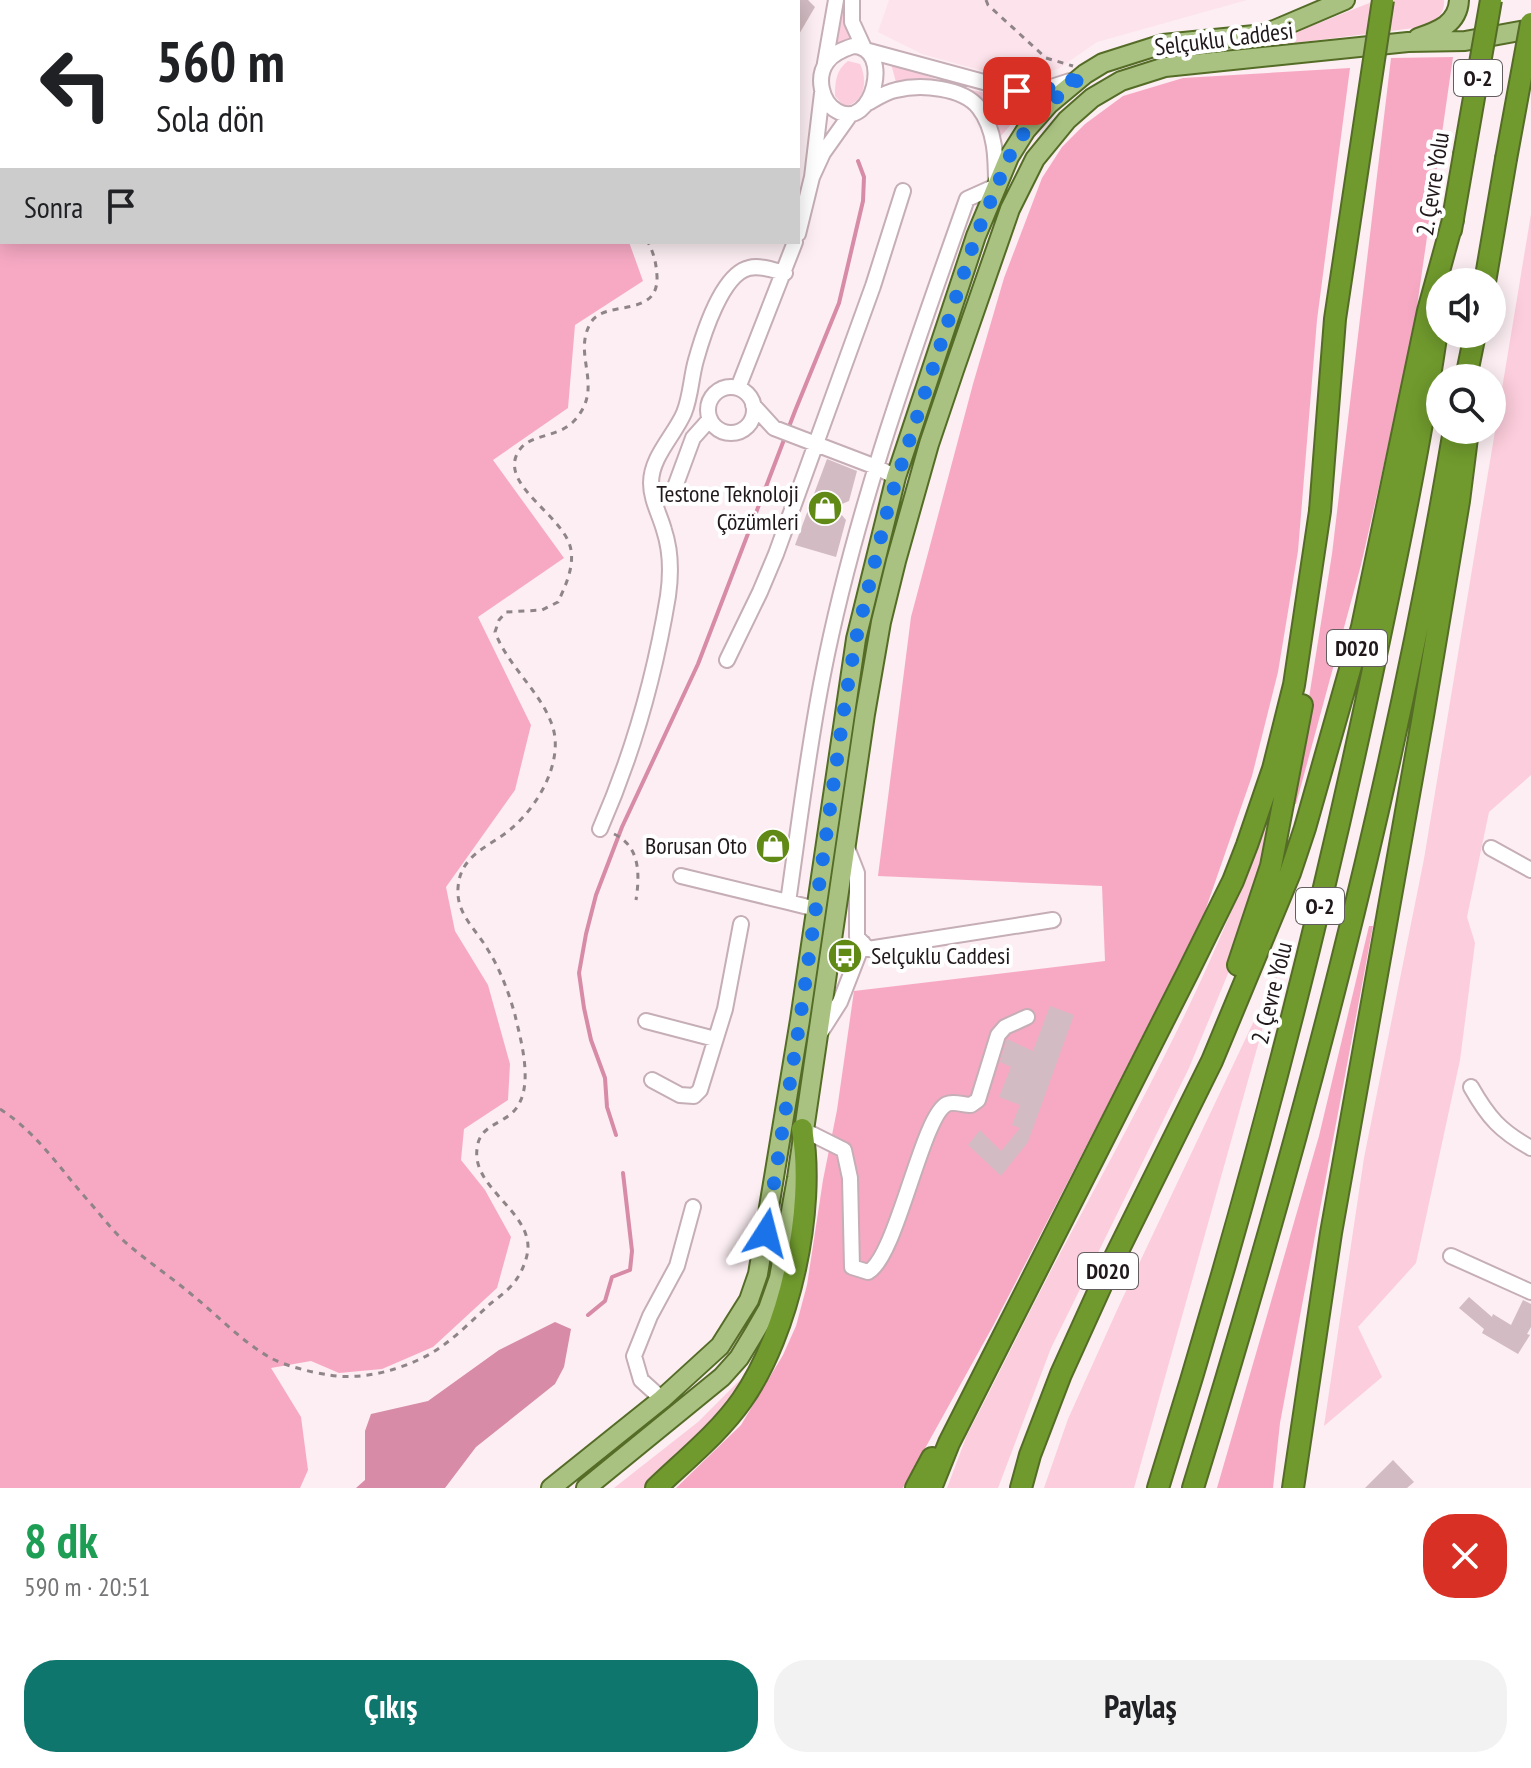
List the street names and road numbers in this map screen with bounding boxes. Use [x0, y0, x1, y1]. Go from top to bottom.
street label: Selçuklu Caddesi [1153, 15, 1295, 62]
road number: O-2 [1454, 60, 1502, 96]
street label: 2. Çevre Yolu [1409, 130, 1456, 238]
road number: D020 [1327, 630, 1387, 666]
road number: O-2 [1296, 888, 1344, 924]
street label: 2. Çevre Yolu [1244, 939, 1299, 1047]
road number: D020 [1078, 1253, 1138, 1289]

